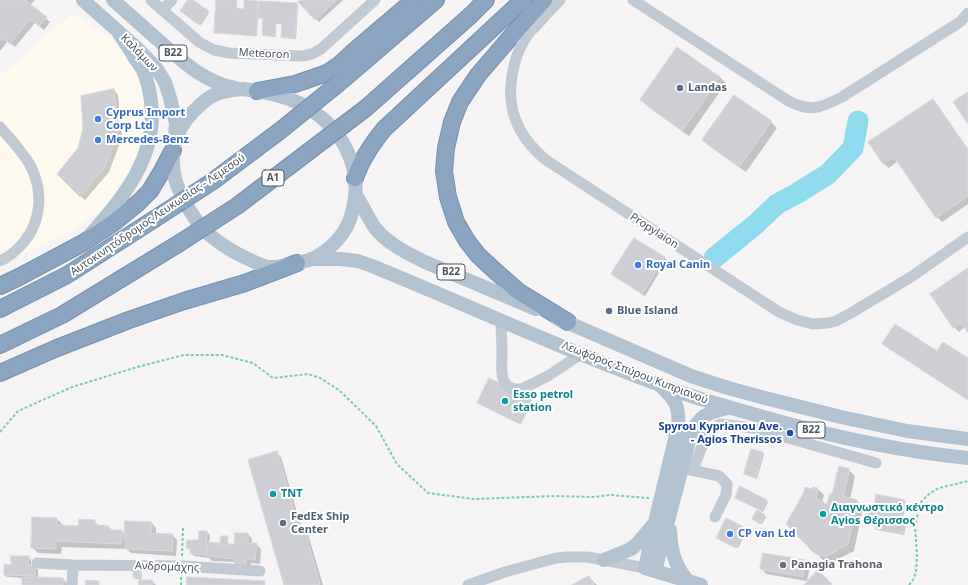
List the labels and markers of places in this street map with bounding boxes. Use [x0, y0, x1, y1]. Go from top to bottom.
place label: Landas [688, 81, 727, 95]
marker: Landas [675, 83, 685, 93]
place label: Cyprus Import Corp Ltd [106, 106, 185, 132]
marker: Cyprus Import Corp Ltd [93, 114, 103, 124]
place label: Mercedes-Benz [106, 133, 189, 147]
marker: Mercedes-Benz [93, 135, 103, 145]
place label: Royal Canin [646, 258, 710, 272]
marker: Royal Canin [633, 260, 643, 270]
place label: Blue Island [617, 304, 678, 318]
marker: Blue Island [604, 306, 614, 316]
place label: Esso petrol station [513, 388, 573, 414]
marker: Esso petrol station [500, 396, 510, 406]
place label: Spyrou Kyprianou Ave. - Agios Therissos [658, 420, 782, 446]
marker: Spyrou Kyprianou Ave. - Agios Therissos [785, 428, 795, 438]
place label: TNT [281, 487, 303, 501]
marker: TNT [268, 489, 278, 499]
place label: Διαγνωστικό κέντρο Αγios Θέρισσος [831, 501, 944, 527]
marker: Διαγνωστικό κέντρο Αγios Θέρισσος [818, 509, 828, 519]
place label: FedEx Ship Center [291, 510, 349, 536]
marker: FedEx Ship Center [278, 518, 288, 528]
place label: CP van Ltd [738, 527, 796, 541]
marker: CP van Ltd [725, 529, 735, 539]
place label: Panagia Trahona [791, 558, 883, 572]
marker: Panagia Trahona [778, 560, 788, 570]

